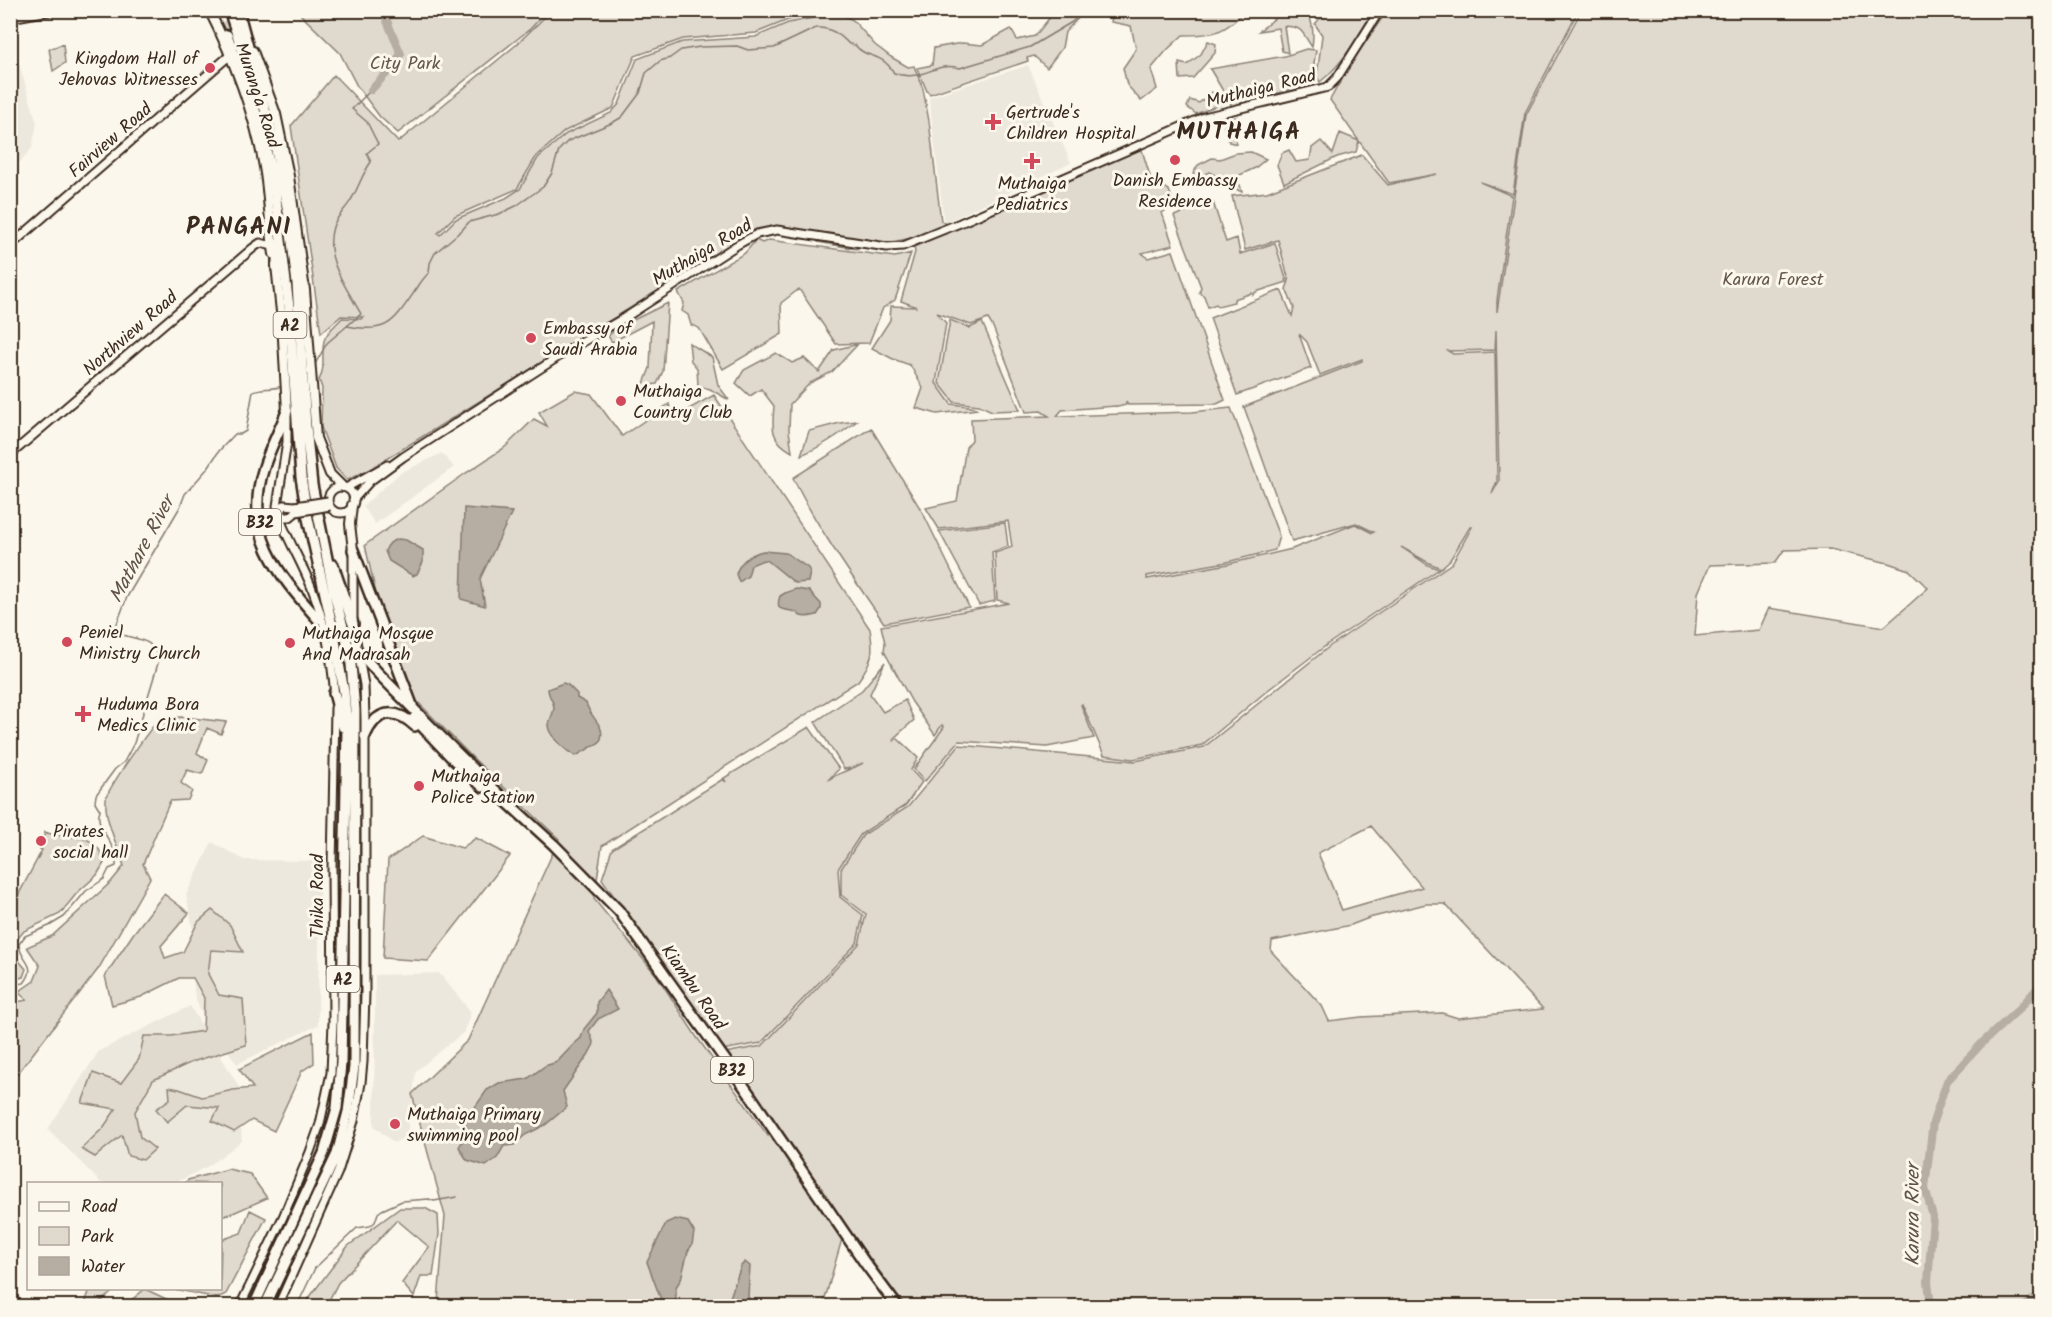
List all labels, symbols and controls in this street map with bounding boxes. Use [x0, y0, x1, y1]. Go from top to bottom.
street label: Murang'a Road [226, 39, 288, 153]
place label: Kingdom Hall of Jehovas Witnesses [59, 45, 200, 95]
park label: City Park [370, 50, 441, 79]
marker: Kingdom Hall of Jehovas Witnesses [203, 61, 217, 75]
street label: Muthaiga Road [1203, 62, 1320, 117]
street label: Fairview Road [62, 96, 160, 186]
place label: Gertrude's Children Hospital [1006, 99, 1136, 149]
marker: Gertrude's Children Hospital [984, 113, 1002, 131]
district label: MUTHAIGA [1176, 113, 1302, 152]
marker: Muthaiga Pediatrics [1023, 152, 1041, 170]
marker: Danish Embassy Residence [1168, 153, 1182, 167]
place label: Danish Embassy Residence [1113, 167, 1238, 217]
place label: Muthaiga Pediatrics [996, 170, 1069, 220]
district label: PANGANI [186, 208, 292, 247]
street label: Muthaiga Road [647, 211, 759, 295]
park label: Karura Forest [1722, 266, 1825, 295]
street label: Northview Road [77, 284, 186, 384]
road number: A2 [274, 312, 306, 338]
place label: Embassy of Saudi Arabia [543, 315, 638, 365]
marker: Embassy of Saudi Arabia [524, 331, 538, 345]
place label: Muthaiga Country Club [633, 378, 733, 428]
marker: Muthaiga Country Club [614, 394, 628, 408]
water label: Mathare River [101, 487, 186, 609]
road number: B32 [239, 509, 281, 535]
place label: Peniel Ministry Church [79, 619, 200, 669]
place label: Muthaiga Mosque And Madrasah [302, 620, 434, 670]
marker: Peniel Ministry Church [60, 635, 74, 649]
marker: Muthaiga Mosque And Madrasah [283, 636, 297, 650]
place label: Huduma Bora Medics Clinic [97, 691, 199, 741]
marker: Huduma Bora Medics Clinic [74, 705, 92, 723]
place label: Muthaiga Police Station [431, 763, 535, 813]
marker: Muthaiga Police Station [412, 779, 426, 793]
place label: Pirates social hall [53, 818, 129, 868]
marker: Pirates social hall [34, 834, 48, 848]
street label: Thika Road [304, 853, 333, 938]
street label: Kiambu Road [652, 939, 734, 1038]
road number: A2 [326, 966, 360, 992]
road number: B32 [711, 1057, 753, 1083]
place label: Muthaiga Primary swimming pool [407, 1101, 541, 1151]
marker: Muthaiga Primary swimming pool [388, 1117, 402, 1131]
water label: Karura River [1898, 1160, 1930, 1266]
legend [27, 1182, 222, 1290]
text: Road [81, 1193, 118, 1222]
text: Park [81, 1223, 114, 1252]
text: Water [81, 1253, 126, 1282]

